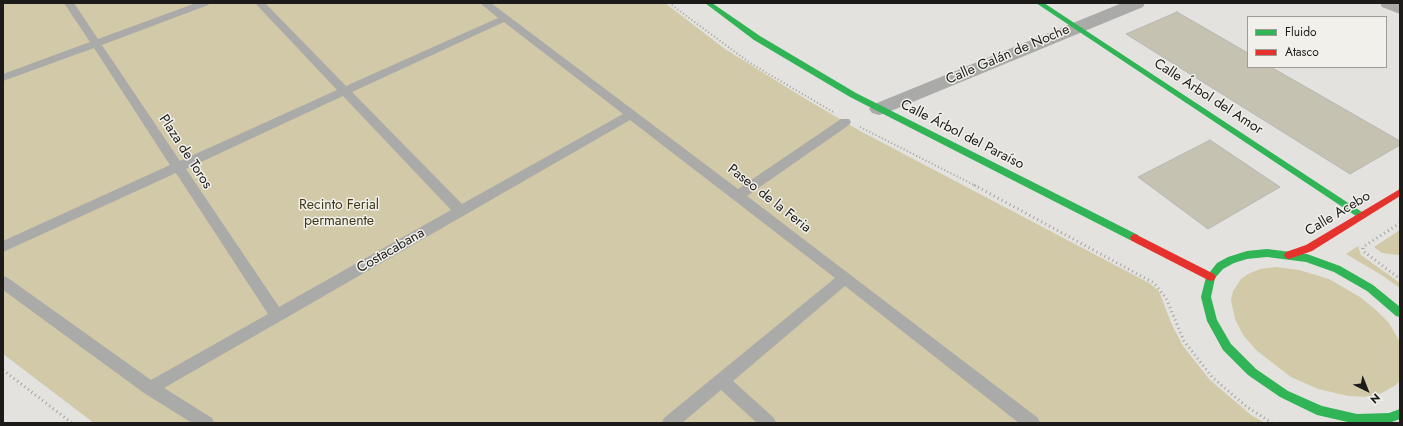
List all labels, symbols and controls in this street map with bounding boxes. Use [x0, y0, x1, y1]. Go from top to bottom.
legend [1247, 16, 1387, 68]
street label: Calle Galán de Noche [944, 21, 1072, 89]
text: Fluido [1285, 23, 1317, 41]
text: Atasco [1285, 43, 1319, 61]
street label: Calle Árbol del Amor [1150, 56, 1266, 138]
street label: Calle Árbol del Paraíso [897, 97, 1027, 173]
street label: Plaza de Toros [155, 112, 215, 192]
street label: Paseo de la Feria [724, 161, 814, 237]
street label: Calle Acebo [1302, 188, 1374, 240]
park label: Recinto Ferial permanente [299, 198, 379, 230]
street label: Costacabana [354, 225, 428, 277]
north arrow [1347, 370, 1387, 410]
text: N [1367, 390, 1384, 408]

